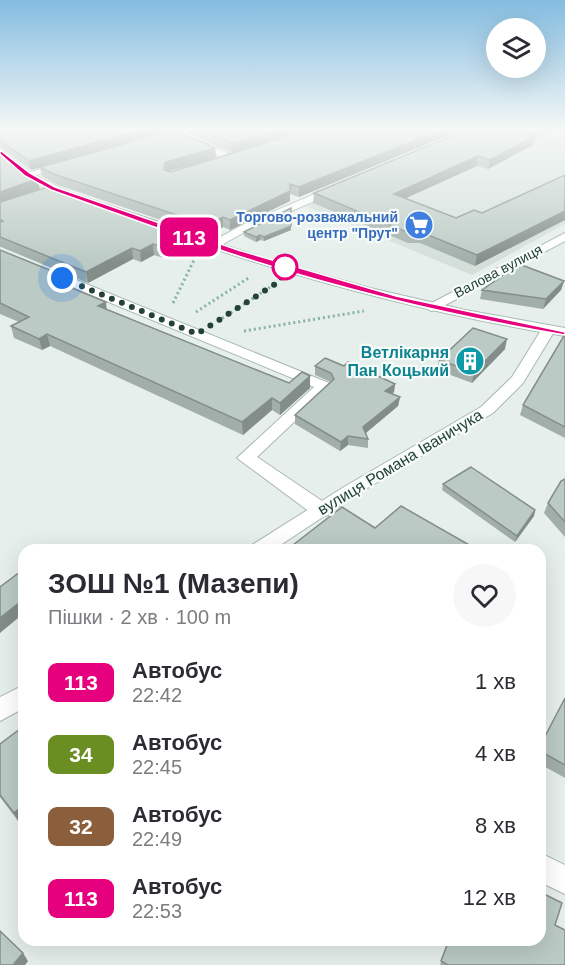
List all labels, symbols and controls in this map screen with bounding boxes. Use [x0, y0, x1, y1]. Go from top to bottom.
map controls [486, 18, 546, 78]
button: layers [486, 18, 546, 78]
place label: Торгово-розважальний центр "Прут" [236, 209, 398, 241]
supermarket icon: Торгово-розважальний центр "Прут" [403, 209, 435, 241]
line badge: 113 [154, 218, 224, 256]
text: 113 [172, 226, 206, 249]
street label: Валова вулиця [451, 241, 545, 301]
unlabelled marker [272, 254, 298, 280]
your location [47, 263, 77, 293]
place label: Ветлікарня Пан Коцький [348, 344, 449, 379]
building icon: Ветлікарня Пан Коцький [454, 345, 486, 377]
street label: вулиця Романа Іваничука [314, 406, 486, 518]
button: heart [453, 564, 516, 627]
text: ЗОШ №1 (Мазепи) [48, 568, 299, 599]
text: Пішки · 2 хв · 100 m [48, 606, 231, 628]
text: Автобус [132, 658, 222, 683]
text: 1 хв [475, 669, 516, 694]
text: 113 [64, 671, 98, 694]
text: 22:42 [132, 684, 182, 706]
text: Автобус [132, 730, 222, 755]
text: 4 хв [475, 741, 516, 766]
text: 34 [69, 743, 93, 766]
text: 22:45 [132, 756, 182, 778]
text: Автобус [132, 802, 222, 827]
text: 8 хв [475, 813, 516, 838]
text: 32 [69, 815, 93, 838]
text: 22:49 [132, 828, 182, 850]
text: Автобус [132, 874, 222, 899]
text: 12 хв [463, 885, 516, 910]
text: 113 [64, 887, 98, 910]
text: 22:53 [132, 900, 182, 922]

